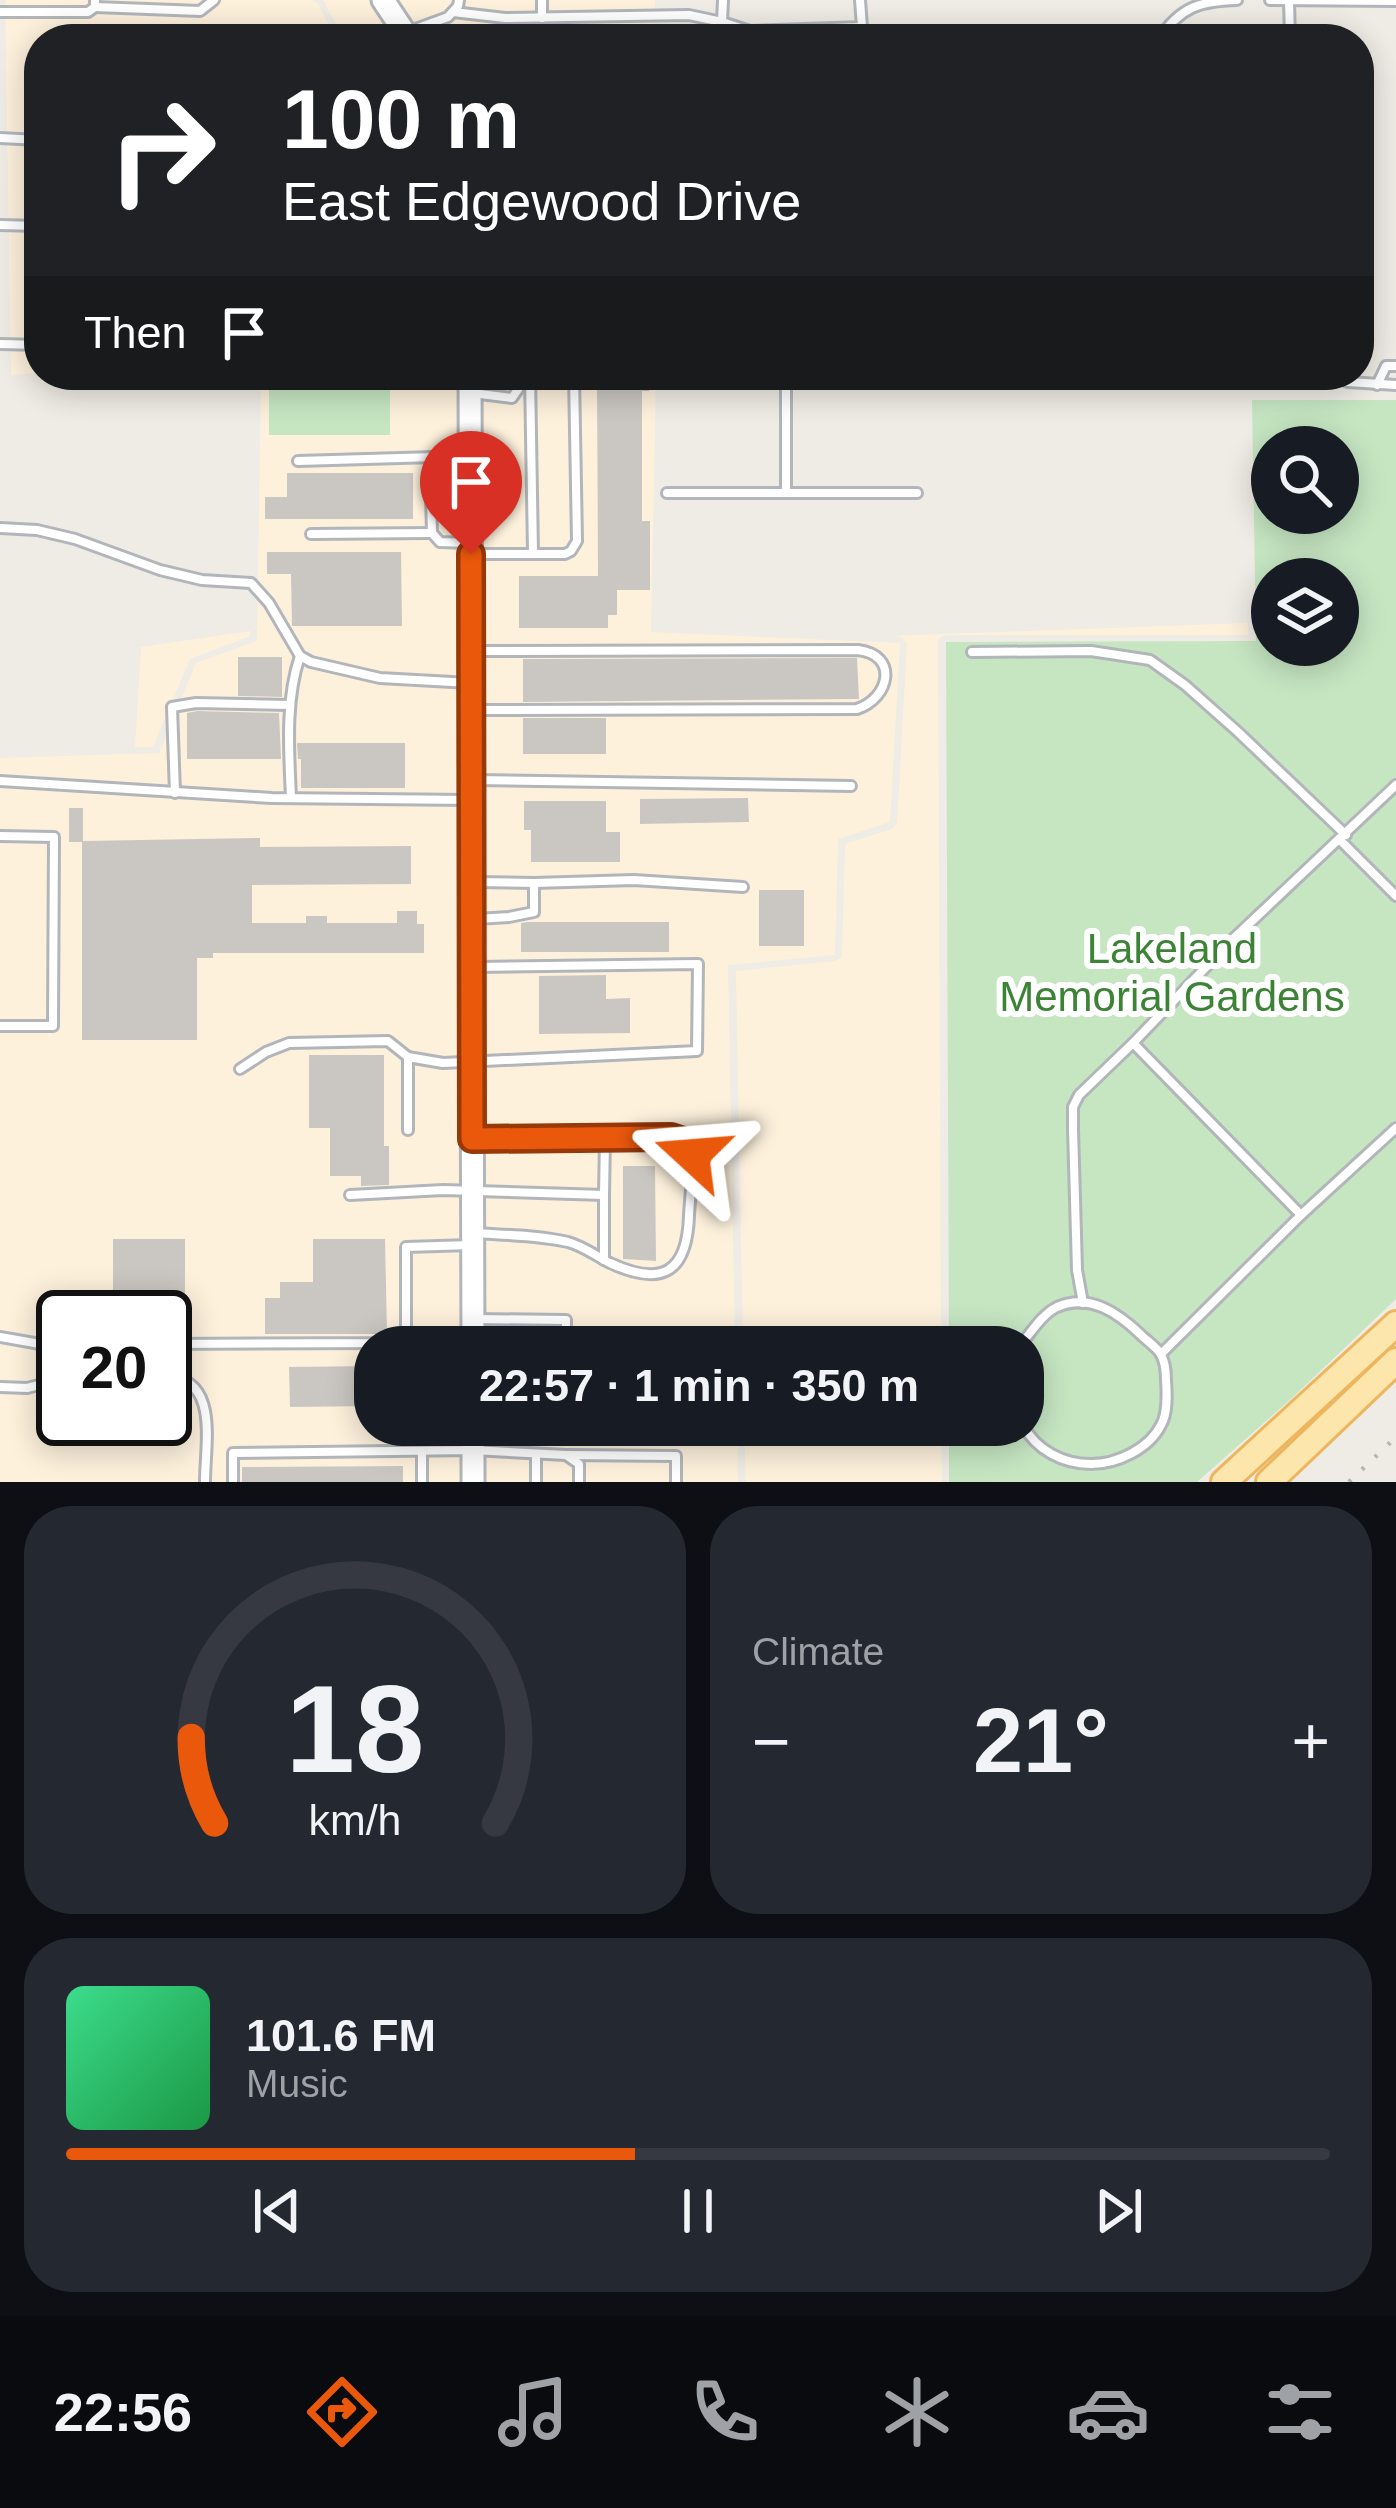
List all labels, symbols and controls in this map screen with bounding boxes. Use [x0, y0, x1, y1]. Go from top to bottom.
icon: right [84, 72, 240, 228]
text: 100 m [282, 72, 520, 166]
text: East Edgewood Drive [282, 171, 801, 231]
icon: arrive [211, 300, 277, 366]
text: Then [84, 307, 187, 358]
map controls [1251, 426, 1359, 666]
button: search [1251, 426, 1359, 534]
pin [420, 431, 522, 554]
icon: arrive [438, 449, 504, 515]
button: layers [1251, 558, 1359, 666]
park label: Lakeland Memorial Gardens [999, 925, 1345, 1020]
position arrow [629, 1092, 755, 1218]
speed limit sign: 20 [36, 1290, 192, 1446]
text: 22:57 · 1 min · 350 m [479, 1360, 919, 1411]
text: Climate [752, 1630, 884, 1673]
text: 18 [286, 1659, 424, 1798]
text: 21° [973, 1691, 1109, 1791]
text: − [752, 1704, 791, 1778]
text: + [1291, 1704, 1330, 1778]
text: km/h [309, 1796, 401, 1844]
text: 101.6 FM [246, 2010, 436, 2061]
text: Music [246, 2062, 348, 2105]
icon: previous [244, 2178, 310, 2244]
icon: pause [665, 2178, 731, 2244]
icon: next [1086, 2178, 1152, 2244]
icon: directions [300, 2370, 384, 2454]
icon: music [491, 2370, 575, 2454]
icon: phone [683, 2370, 767, 2454]
icon: climate [875, 2370, 959, 2454]
icon: car [1066, 2370, 1150, 2454]
icon: filters [1258, 2370, 1342, 2454]
text: 22:56 [54, 2382, 192, 2442]

